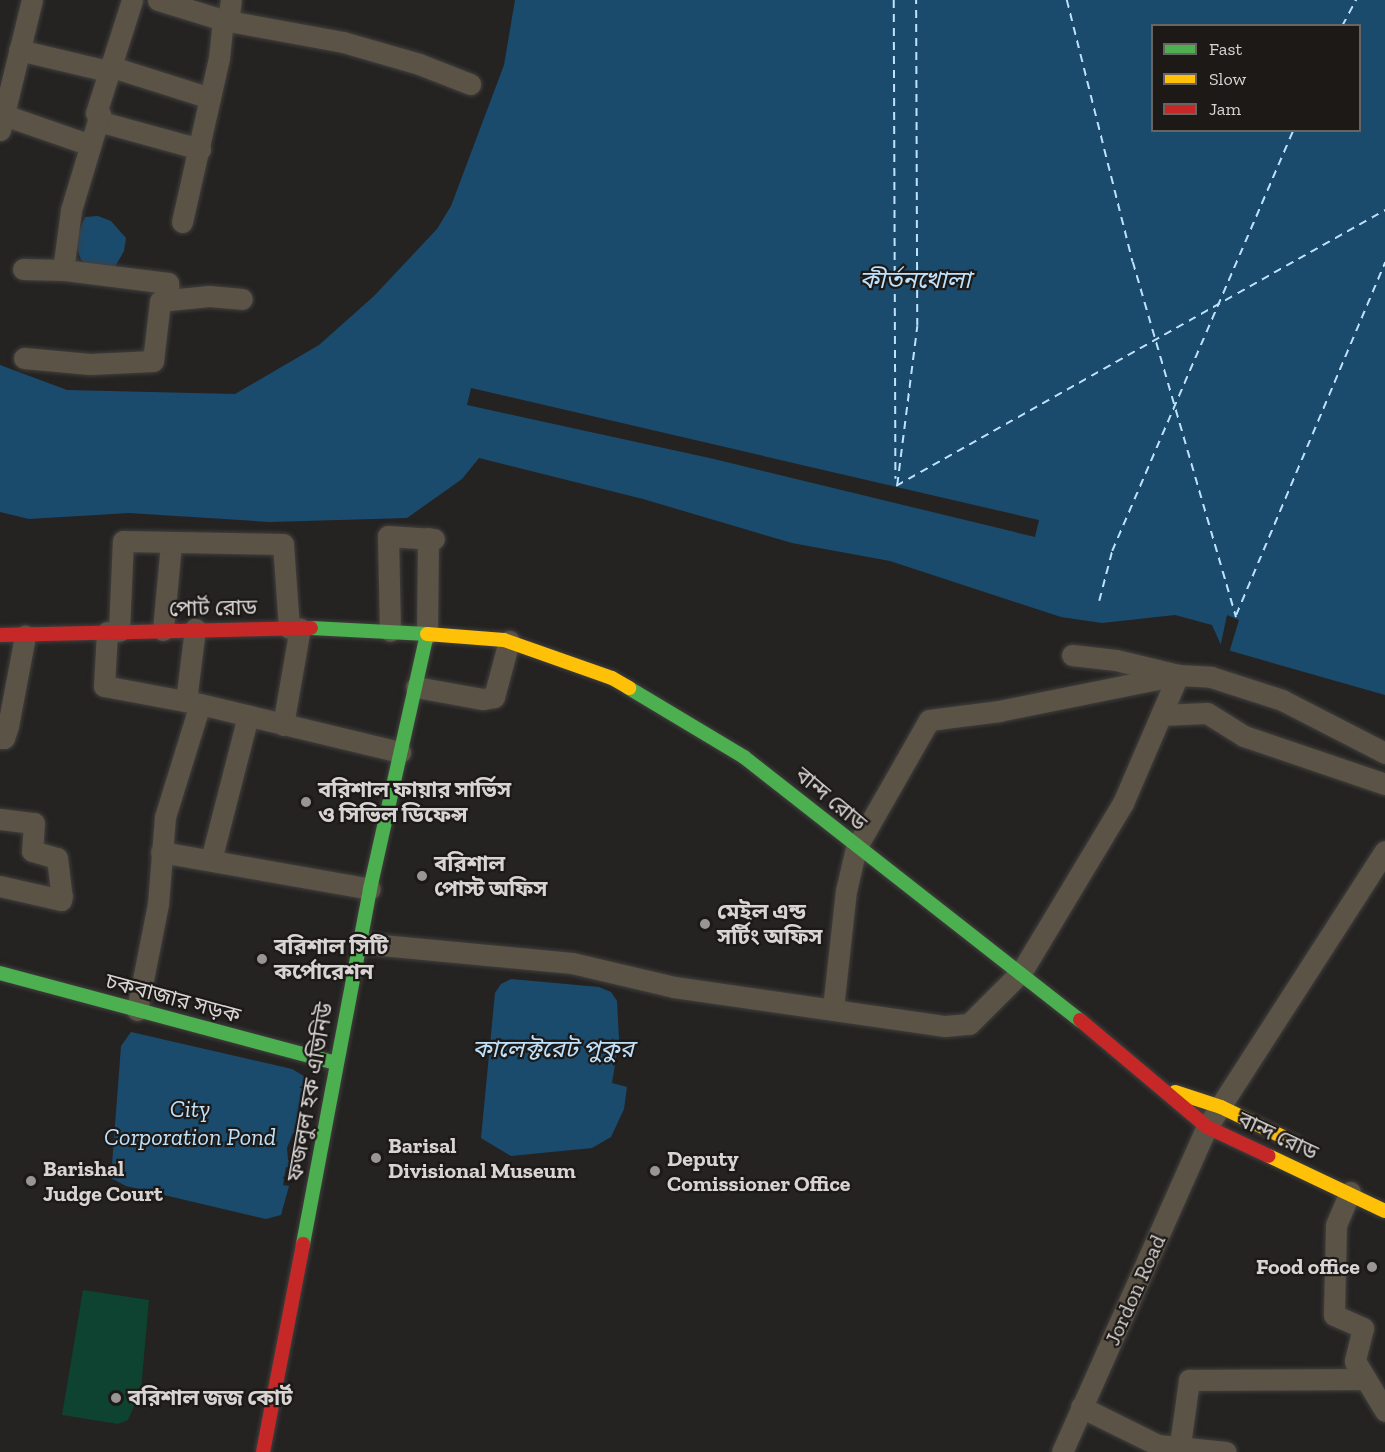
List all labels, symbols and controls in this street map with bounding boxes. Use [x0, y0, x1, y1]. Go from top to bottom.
legend [1151, 24, 1361, 132]
text: Fast [1209, 38, 1242, 60]
text: Slow [1209, 68, 1246, 90]
text: Jam [1209, 98, 1241, 120]
water label: কীর্তনখোলা [859, 266, 971, 294]
street label: পোর্ট রোড [169, 594, 257, 622]
street label: বান্দ রোড [790, 761, 872, 837]
place label: বরিশাল ফায়ার সার্ভিস ও সিভিল ডিফেন্স [318, 776, 511, 828]
marker: বরিশাল ফায়ার সার্ভিস ও সিভিল ডিফেন্স [299, 795, 313, 809]
place label: বরিশাল পোস্ট অফিস [434, 850, 547, 902]
marker: বরিশাল পোস্ট অফিস [415, 869, 429, 883]
place label: মেইল এন্ড সর্টিং অফিস [717, 898, 822, 950]
marker: মেইল এন্ড সর্টিং অফিস [698, 917, 712, 931]
place label: বরিশাল সিটি কর্পোরেশন [274, 933, 388, 984]
marker: বরিশাল সিটি কর্পোরেশন [255, 952, 269, 966]
street label: চকবাজার সড়ক [103, 967, 243, 1029]
street label: ফজলুল হক এভিনিউ [281, 1001, 339, 1183]
water label: কালেক্টরেট পুকুর [472, 1035, 634, 1063]
water label: City Corporation Pond [104, 1095, 276, 1151]
street label: বান্দ রোড [1234, 1106, 1322, 1166]
place label: Barisal Divisional Museum [388, 1132, 576, 1184]
place label: Deputy Comissioner Office [667, 1145, 851, 1196]
marker: Barisal Divisional Museum [369, 1151, 383, 1165]
place label: Barishal Judge Court [43, 1155, 163, 1206]
marker: Deputy Comissioner Office [648, 1164, 662, 1178]
marker: Barishal Judge Court [24, 1174, 38, 1188]
street label: Jordon Road [1099, 1231, 1171, 1349]
place label: Food office [1256, 1254, 1360, 1280]
marker: Food office [1365, 1260, 1379, 1274]
place label: বরিশাল জজ কোর্ট [128, 1385, 292, 1411]
marker: বরিশাল জজ কোর্ট [109, 1391, 123, 1405]

